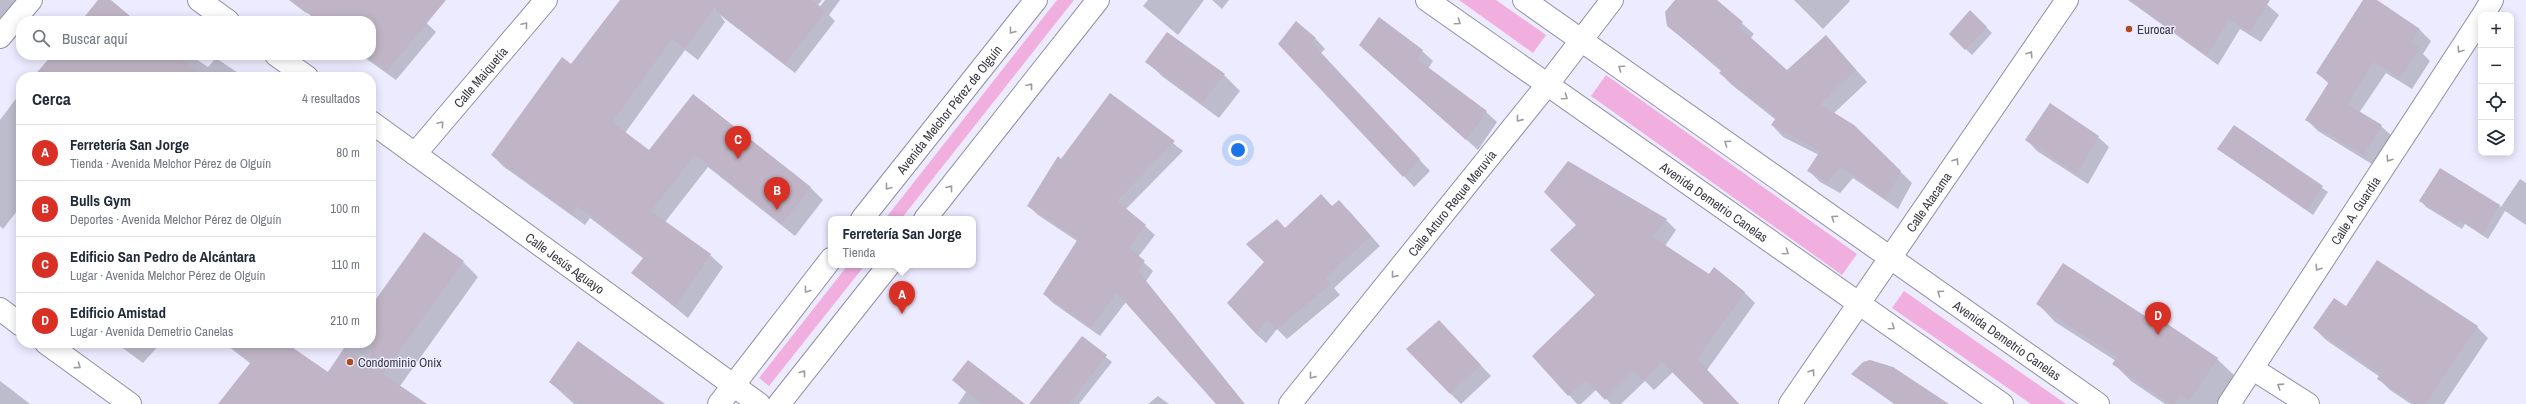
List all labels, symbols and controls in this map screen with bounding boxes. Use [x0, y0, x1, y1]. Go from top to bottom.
map controls [2478, 12, 2514, 156]
button: + [2478, 12, 2514, 48]
search box [16, 16, 376, 60]
one-way arrow [1454, 17, 1461, 24]
place label: Eurocar [2137, 21, 2175, 38]
one-way arrow [520, 23, 527, 30]
marker: Eurocar [2124, 24, 2134, 34]
one-way arrow [1010, 26, 1017, 33]
icon: search [30, 27, 52, 49]
text: Buscar aquí [62, 28, 128, 49]
street label: Avenida Melchor Pérez de Olguín [892, 42, 1006, 178]
street label: Calle Maiquetía [450, 43, 512, 111]
one-way arrow [2458, 46, 2465, 53]
button: − [2478, 48, 2514, 84]
one-way arrow [2025, 51, 2032, 58]
one-way arrow [1618, 65, 1625, 73]
one-way arrow [1025, 84, 1032, 91]
button: locate [2478, 84, 2514, 120]
text: Cerca [32, 87, 71, 110]
text: 4 resultados [302, 90, 360, 107]
one-way arrow [1560, 92, 1567, 99]
one-way arrow [1517, 115, 1524, 122]
button: layers [2478, 120, 2514, 156]
one-way arrow [436, 122, 443, 129]
pin: C [725, 126, 751, 159]
text: Ferretería San Jorge [70, 134, 189, 155]
your location [1228, 140, 1248, 160]
one-way arrow [1725, 141, 1732, 148]
text: A [41, 144, 49, 161]
text: 80 m [336, 144, 360, 161]
street label: Calle Arturo Reque Meruvia [1404, 147, 1500, 260]
text: Tienda · Avenida Melchor Pérez de Olguín [70, 155, 271, 172]
one-way arrow [2387, 155, 2394, 162]
street label: Avenida Demetrio Canelas [1656, 158, 1771, 246]
one-way arrow [1951, 158, 1959, 165]
street label: Calle Atacama [1902, 169, 1955, 235]
street label: Calle A. Guardia [2327, 173, 2384, 248]
pin: B [764, 177, 790, 210]
one-way arrow [885, 183, 892, 190]
one-way arrow [945, 186, 952, 193]
text: Bulls Gym [70, 190, 131, 211]
text: B [41, 200, 49, 217]
text: 100 m [330, 200, 360, 217]
text: Deportes · Avenida Melchor Pérez de Olguín [70, 211, 281, 228]
popup [828, 216, 976, 268]
one-way arrow [1831, 216, 1838, 223]
text: Ferretería San Jorge [842, 223, 962, 244]
street label: Calle Jesús Aguayo [522, 229, 608, 298]
text: Tienda [842, 244, 875, 261]
text: Edificio San Pedro de Alcántara [70, 246, 256, 267]
one-way arrow [1782, 247, 1789, 255]
text: C [41, 256, 49, 273]
text: 110 m [331, 256, 360, 273]
one-way arrow [2316, 264, 2323, 271]
text: Lugar · Avenida Melchor Pérez de Olguín [70, 267, 265, 284]
one-way arrow [1391, 271, 1398, 278]
pin: A [889, 281, 915, 314]
one-way arrow [805, 285, 812, 292]
one-way arrow [1937, 290, 1944, 298]
street label: Avenida Demetrio Canelas [1949, 296, 2064, 384]
text: Edificio Amistad [70, 302, 166, 323]
pin: D [2145, 302, 2171, 335]
text: D [41, 312, 49, 329]
text: 210 m [330, 312, 360, 329]
one-way arrow [1888, 322, 1895, 329]
text: Lugar · Avenida Demetrio Canelas [70, 323, 233, 340]
place label: Condominio Onix [358, 354, 442, 371]
marker: Condominio Onix [345, 357, 355, 367]
one-way arrow [73, 361, 80, 368]
one-way arrow [1807, 369, 1815, 376]
one-way arrow [799, 371, 806, 378]
one-way arrow [1310, 372, 1317, 379]
one-way arrow [2277, 384, 2284, 391]

